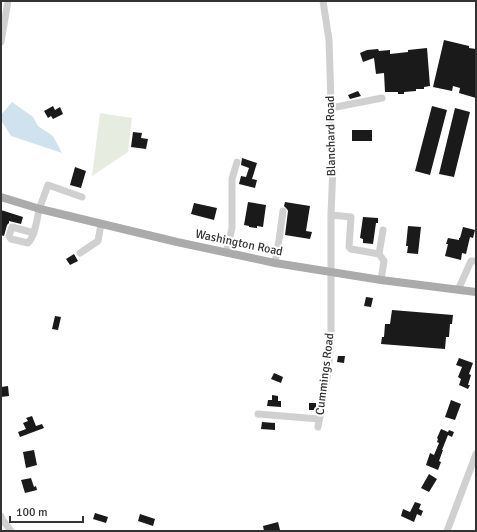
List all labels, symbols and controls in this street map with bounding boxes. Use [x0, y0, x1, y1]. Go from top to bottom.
street label: Blanchard Road [323, 96, 339, 176]
street label: Washington Road [194, 226, 284, 260]
street label: Cummings Road [313, 332, 337, 416]
scale bar [10, 498, 83, 524]
text: 100 m [16, 505, 48, 520]

